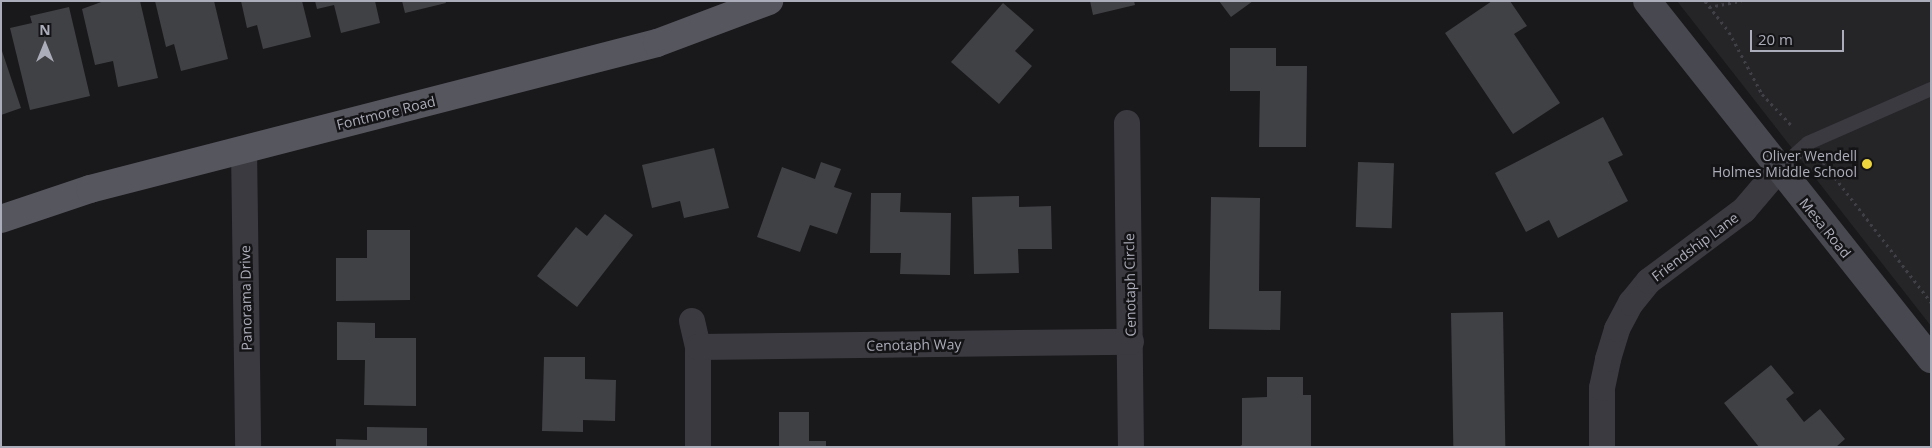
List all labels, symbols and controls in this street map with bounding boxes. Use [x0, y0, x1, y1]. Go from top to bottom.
north arrow [20, 20, 70, 70]
text: N [39, 20, 51, 39]
scale bar [1752, 20, 1846, 52]
text: 20 m [1758, 29, 1793, 49]
street label: Fontmore Road [335, 93, 437, 133]
place label: Oliver Wendell Holmes Middle School [1712, 148, 1857, 180]
marker: Oliver Wendell Holmes Middle School [1861, 158, 1873, 170]
street label: Mesa Road [1796, 195, 1854, 261]
street label: Friendship Lane [1648, 209, 1742, 285]
street label: Cenotaph Circle [1121, 233, 1139, 337]
street label: Panorama Drive [237, 245, 255, 351]
street label: Cenotaph Way [866, 336, 962, 354]

